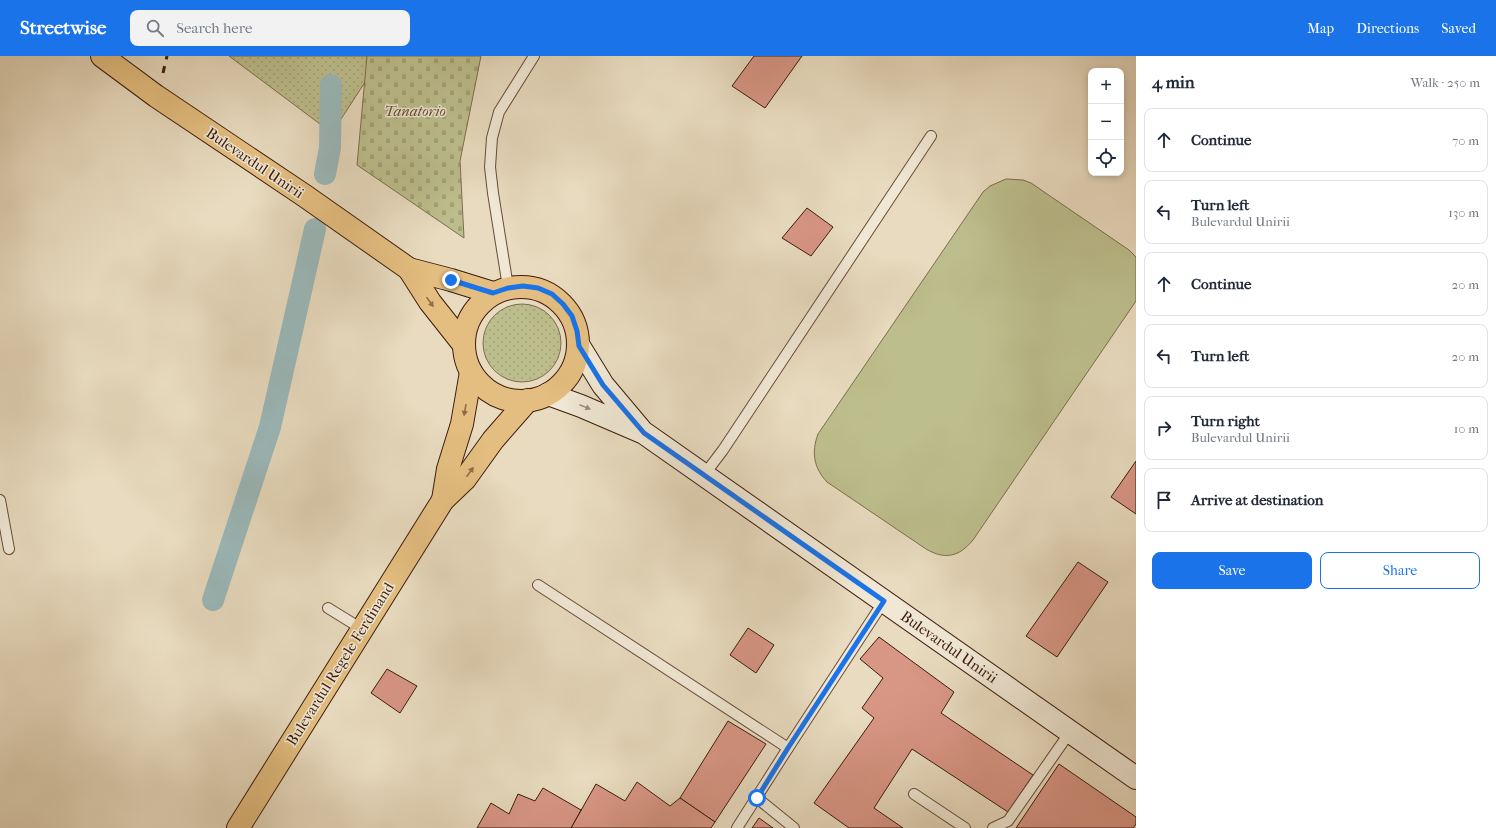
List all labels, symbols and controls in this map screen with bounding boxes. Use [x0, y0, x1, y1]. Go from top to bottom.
search box [130, 10, 410, 46]
text: Streetwise [20, 17, 106, 39]
icon: search [144, 17, 166, 39]
text: Search here [176, 19, 252, 37]
text: Map [1307, 20, 1334, 37]
text: Directions [1356, 20, 1419, 37]
text: Saved [1441, 20, 1476, 37]
map controls [1088, 68, 1124, 176]
button: + [1088, 68, 1124, 104]
text: 4 min [1152, 72, 1195, 92]
text: Walk · 250 m [1411, 75, 1480, 90]
park label: Tanatorio [384, 102, 446, 120]
button: − [1088, 104, 1124, 140]
street label: Bulevardul Unirii [203, 124, 308, 203]
icon: ahead [1153, 129, 1175, 151]
text: Continue [1191, 131, 1251, 149]
text: 70 m [1452, 133, 1479, 148]
button: locate [1088, 140, 1124, 176]
text: Turn left [1191, 196, 1249, 214]
icon: left [1153, 201, 1175, 223]
text: 130 m [1448, 205, 1479, 220]
text: Bulevardul Unirii [1191, 214, 1290, 229]
route end [442, 271, 460, 289]
icon: ahead [1153, 273, 1175, 295]
text: Continue [1191, 275, 1251, 293]
text: 20 m [1452, 277, 1479, 292]
one-way arrow [426, 296, 434, 307]
icon: left [1153, 345, 1175, 367]
text: Turn left [1191, 347, 1249, 365]
text: 20 m [1452, 349, 1479, 364]
one-way arrow [461, 404, 467, 416]
one-way arrow [579, 405, 591, 411]
text: Turn right [1191, 412, 1260, 430]
icon: right [1153, 417, 1175, 439]
text: 10 m [1454, 421, 1479, 436]
text: Bulevardul Unirii [1191, 430, 1290, 445]
one-way arrow [466, 467, 474, 477]
icon: arrive [1153, 489, 1175, 511]
text: Arrive at destination [1191, 491, 1323, 509]
button: Save [1152, 552, 1312, 589]
button: Share [1320, 552, 1480, 589]
street label: Bulevardul Regele Ferdinand [282, 578, 398, 749]
street label: Bulevardul Unirii [897, 607, 1001, 687]
route start [748, 789, 766, 807]

